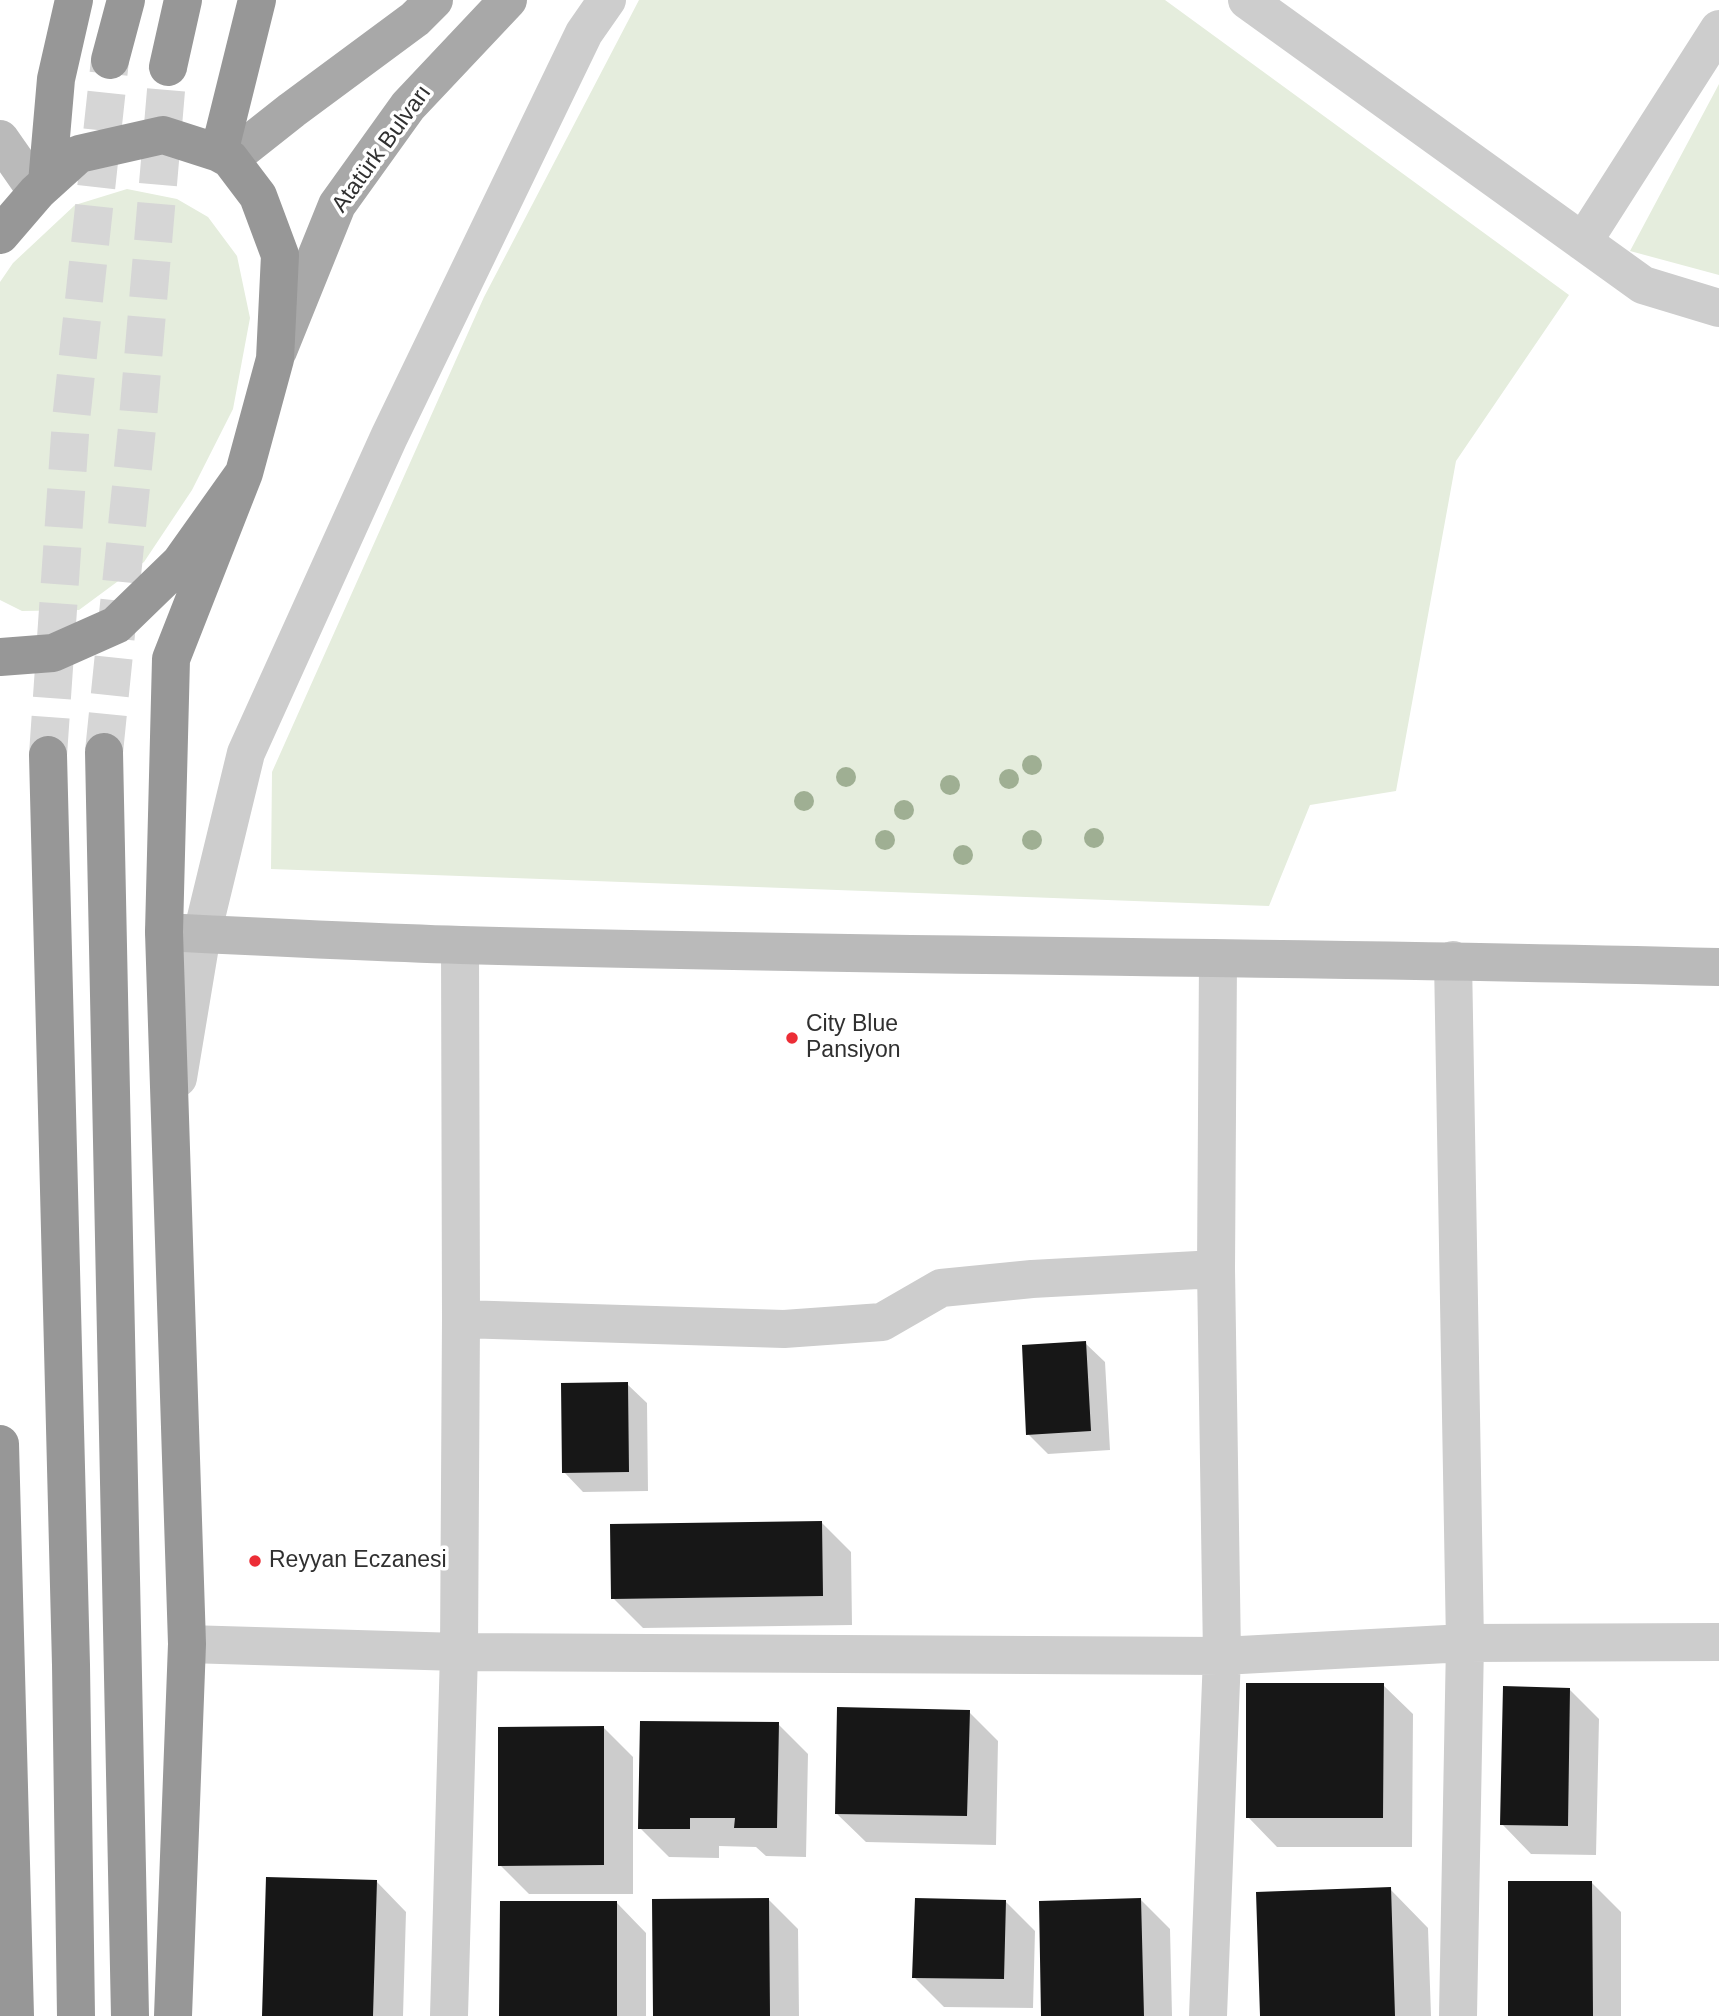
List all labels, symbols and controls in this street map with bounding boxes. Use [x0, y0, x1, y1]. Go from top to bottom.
street label: Atatürk Bulvarı [327, 80, 437, 218]
place label: City Blue Pansiyon [806, 1011, 901, 1065]
marker: City Blue Pansiyon [784, 1030, 800, 1046]
place label: Reyyan Eczanesi [269, 1547, 447, 1575]
marker: Reyyan Eczanesi [247, 1553, 263, 1569]

